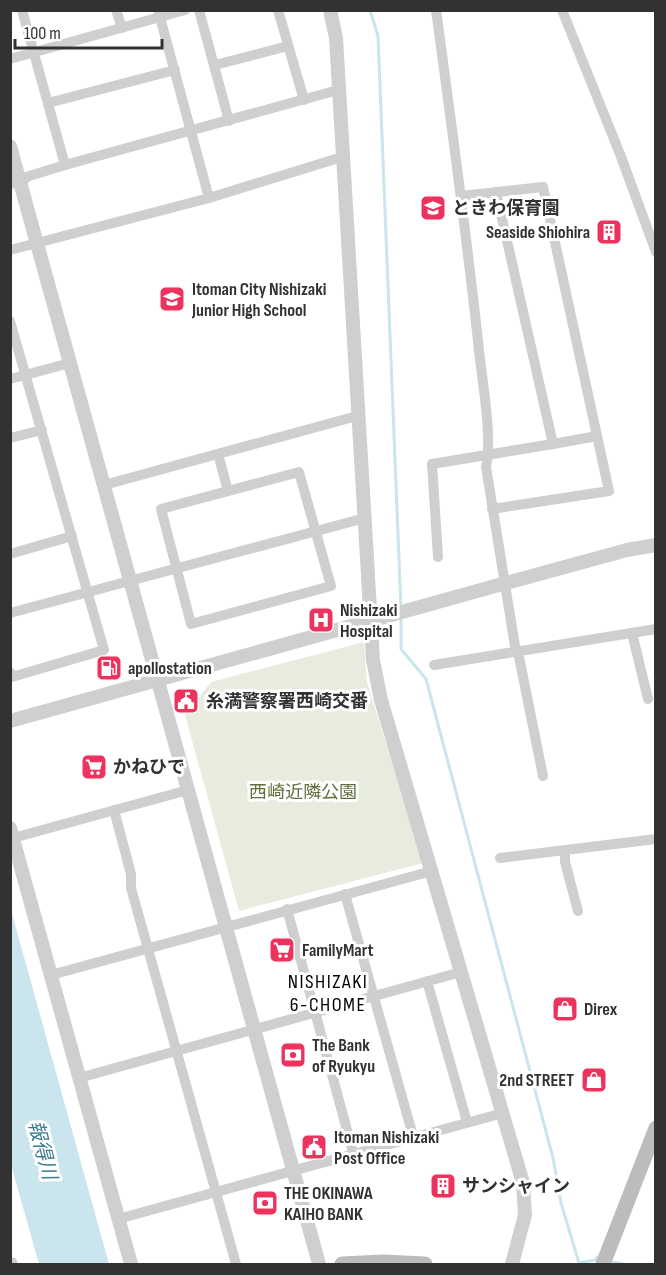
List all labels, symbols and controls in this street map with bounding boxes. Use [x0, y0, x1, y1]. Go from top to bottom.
scale bar [15, 12, 162, 50]
text: 100 m [24, 23, 61, 44]
school or university icon: ときわ保育園 [418, 193, 448, 223]
place label: ときわ保育園 [452, 198, 560, 219]
building icon: Seaside Shiohira [594, 217, 624, 247]
place label: Seaside Shiohira [486, 222, 590, 243]
place label: Itoman City Nishizaki Junior High School [191, 279, 326, 321]
school or university icon: Itoman City Nishizaki Junior High School [157, 284, 187, 314]
place label: Nishizaki Hospital [340, 600, 397, 642]
hospital icon: Nishizaki Hospital [306, 605, 336, 635]
fuel station icon: apollostation [94, 653, 124, 683]
place label: apollostation [128, 658, 212, 679]
public building icon: 糸満警察署西崎交番 [171, 686, 201, 716]
place label: 糸満警察署西崎交番 [206, 691, 368, 712]
supermarket icon: かねひで [79, 752, 109, 782]
place label: かねひで [113, 757, 185, 778]
park label: 西崎近隣公園 [249, 782, 357, 803]
supermarket icon: FamilyMart [267, 935, 297, 965]
place label: FamilyMart [302, 940, 374, 961]
district label: NISHIZAKI 6-CHOME [288, 970, 368, 1017]
shop icon: Direx [550, 994, 580, 1024]
place label: Direx [584, 999, 618, 1020]
place label: The Bank of Ryukyu [312, 1035, 375, 1077]
bank icon: The Bank of Ryukyu [278, 1040, 308, 1070]
shop icon: 2nd STREET [579, 1065, 609, 1095]
place label: 2nd STREET [499, 1070, 574, 1091]
water label: 報得川 [23, 1118, 62, 1184]
place label: Itoman Nishizaki Post Office [334, 1127, 439, 1169]
public building icon: Itoman Nishizaki Post Office [299, 1132, 329, 1162]
building icon: サンシャイン [428, 1171, 458, 1201]
place label: サンシャイン [462, 1176, 570, 1197]
place label: THE OKINAWA KAIHO BANK [284, 1183, 373, 1225]
bank icon: THE OKINAWA KAIHO BANK [250, 1188, 280, 1218]

